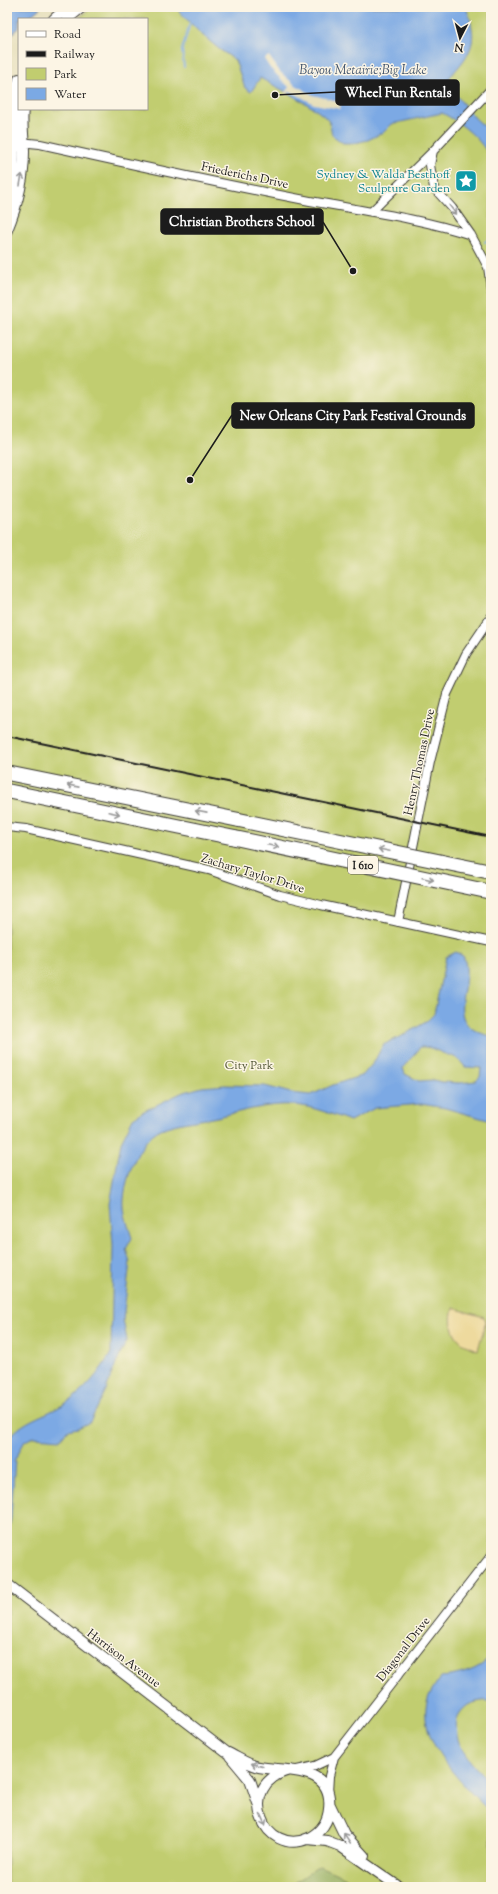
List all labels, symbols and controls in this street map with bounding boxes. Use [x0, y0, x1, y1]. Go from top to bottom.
legend [18, 18, 148, 110]
north arrow [440, 18, 480, 58]
text: Road [54, 26, 81, 44]
text: N [454, 39, 465, 55]
text: Railway [54, 46, 95, 64]
water label: Bayou Metairie;Big Lake [299, 62, 427, 80]
text: Park [54, 66, 77, 84]
callout: Wheel Fun Rentals [336, 80, 459, 105]
text: Wheel Fun Rentals [344, 85, 452, 103]
text: Water [54, 86, 87, 104]
street label: Friederichs Drive [200, 158, 290, 194]
place label: Sydney & Walda Besthoff Sculpture Garden [316, 166, 451, 198]
place icon: Sydney & Walda Besthoff Sculpture Garden [453, 168, 479, 194]
one-way arrow [18, 173, 26, 186]
one-way arrow [448, 204, 457, 215]
callout: Christian Brothers School [161, 209, 323, 234]
text: Christian Brothers School [169, 214, 315, 232]
callout: New Orleans City Park Festival Grounds [232, 403, 474, 428]
text: New Orleans City Park Festival Grounds [240, 408, 466, 426]
street label: Henry Thomas Drive [400, 707, 440, 817]
one-way arrow [67, 782, 80, 790]
one-way arrow [195, 808, 208, 816]
one-way arrow [107, 810, 120, 818]
one-way arrow [267, 843, 280, 851]
one-way arrow [378, 845, 391, 853]
street label: Zachary Taylor Drive [199, 850, 307, 898]
road number: I 610 [348, 856, 378, 874]
one-way arrow [421, 875, 434, 883]
park label: City Park [225, 1057, 274, 1075]
street label: Diagonal Drive [373, 1613, 435, 1686]
street label: Harrison Avenue [83, 1625, 164, 1693]
one-way arrow [250, 1761, 263, 1769]
one-way arrow [259, 1814, 267, 1826]
one-way arrow [343, 1832, 351, 1843]

